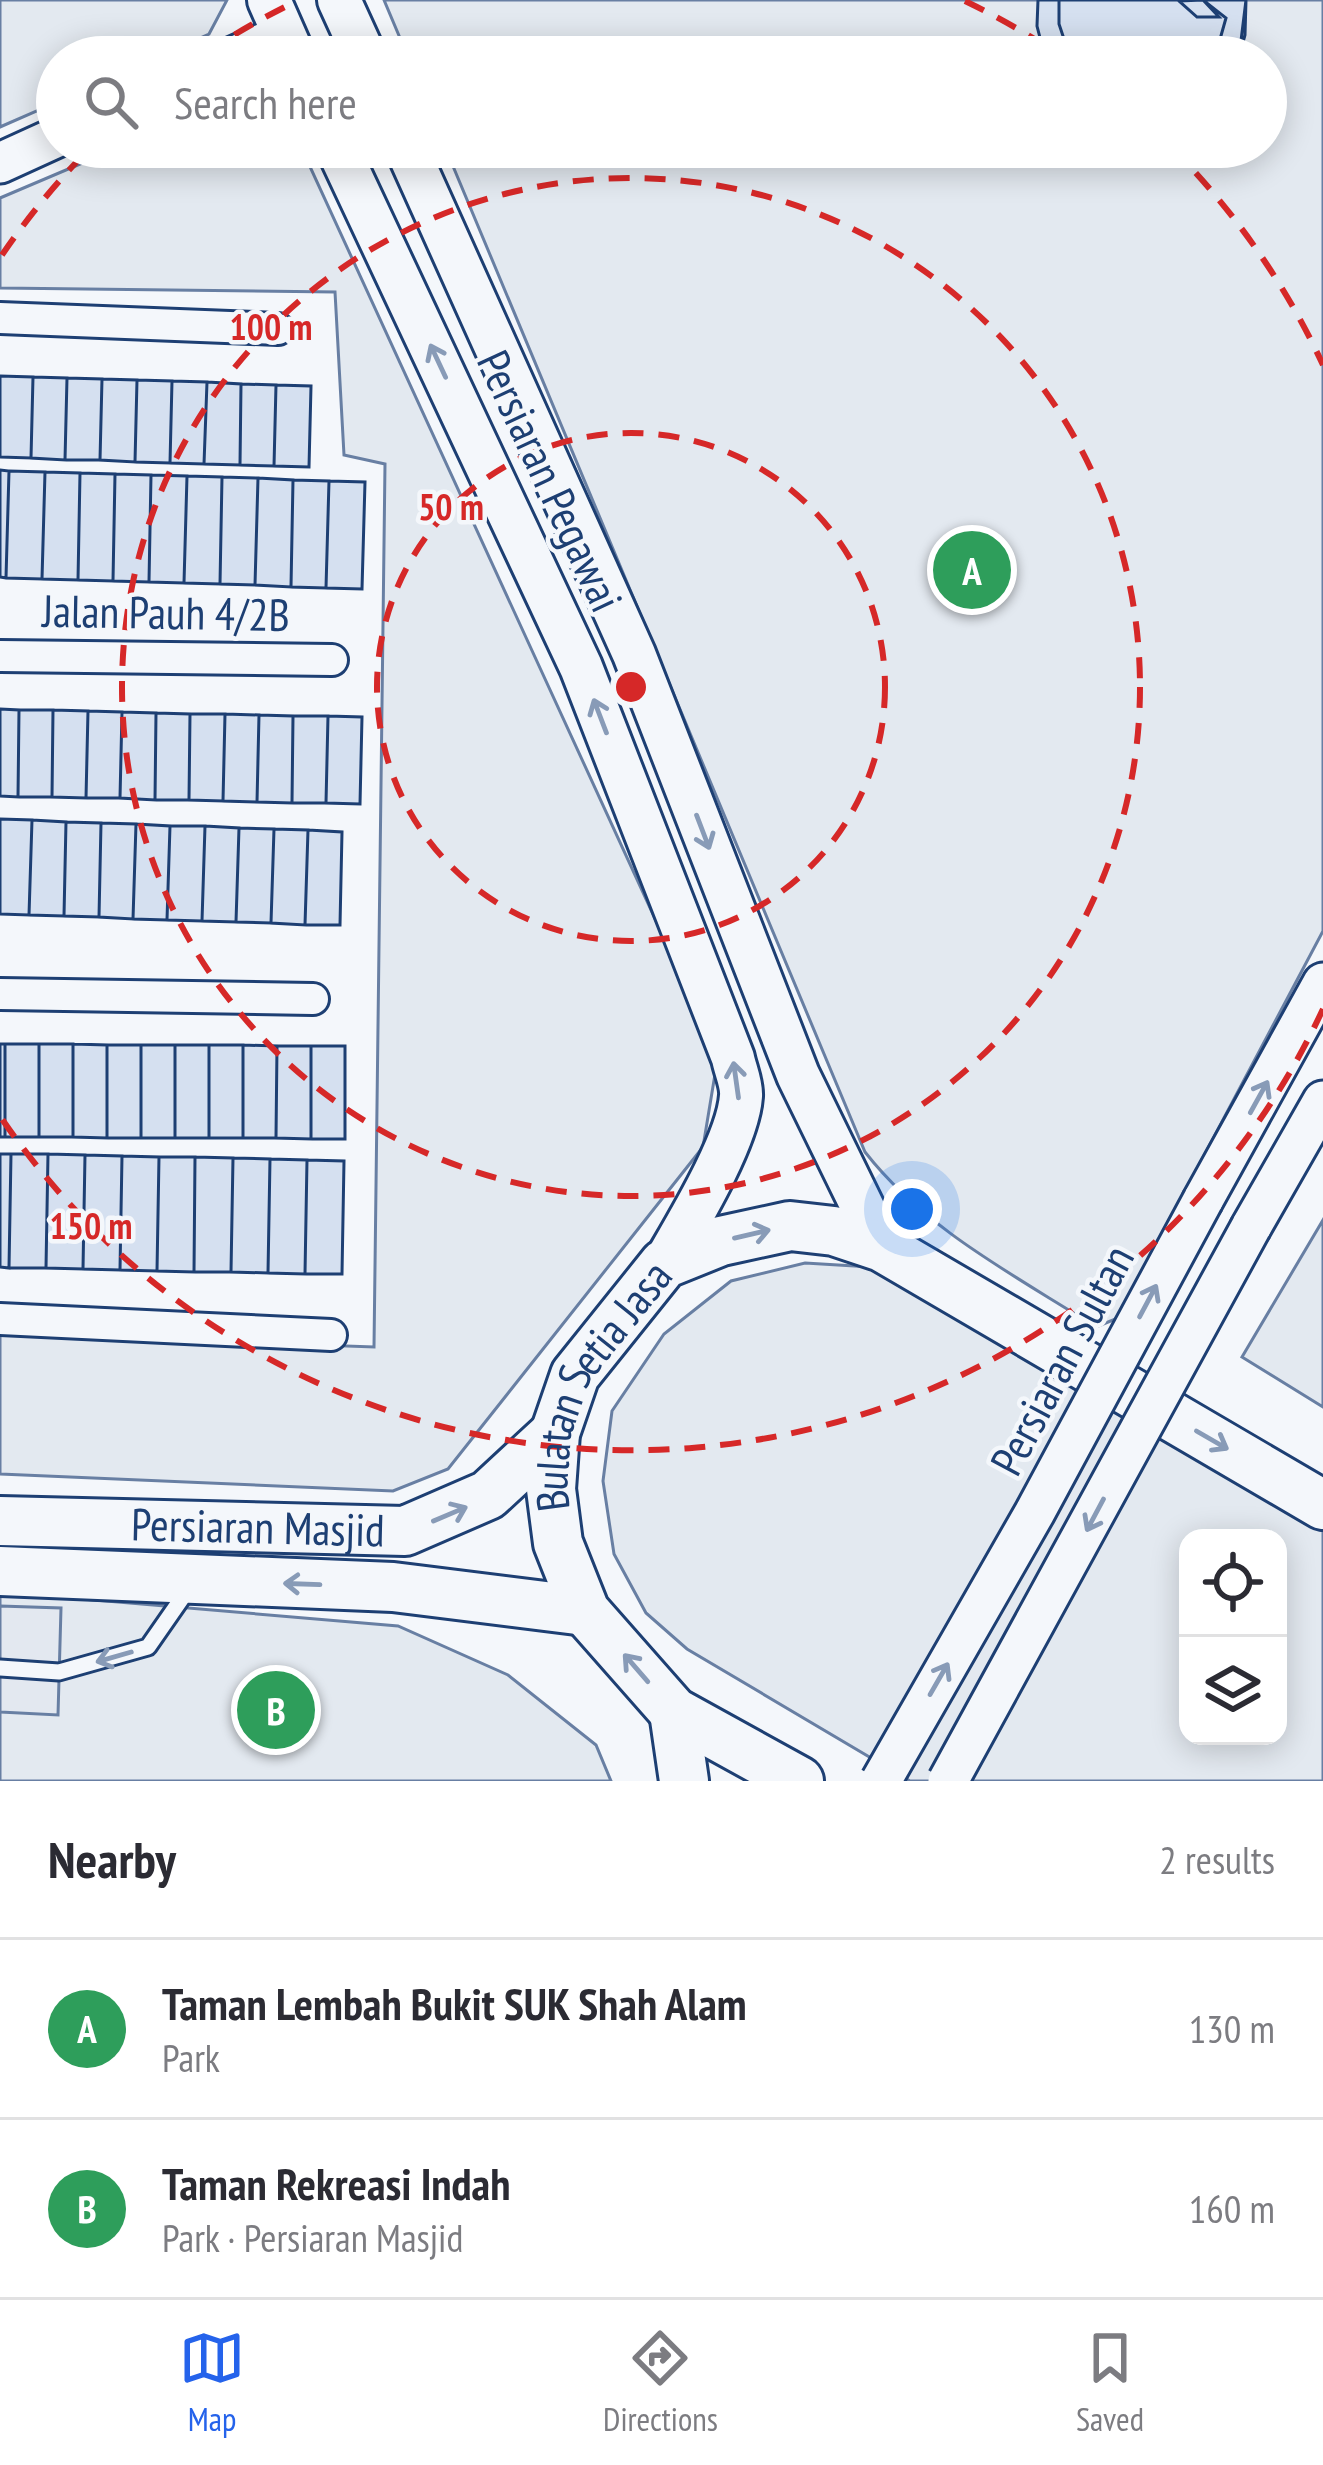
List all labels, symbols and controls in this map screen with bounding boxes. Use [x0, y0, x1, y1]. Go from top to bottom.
search box [36, 36, 1287, 168]
icon: search [78, 69, 144, 135]
text: Search here [174, 73, 357, 131]
text: 100 m [230, 303, 312, 350]
street label: Persiaran Pegawai [465, 341, 637, 620]
one-way arrow [426, 344, 448, 380]
text: 50 m [418, 483, 484, 530]
pin: A [933, 525, 1011, 615]
street label: Jalan Pauh 4/2B [40, 581, 290, 643]
centre of rings [610, 666, 652, 708]
one-way arrow [587, 698, 609, 735]
one-way arrow [694, 813, 716, 850]
one-way arrow [725, 1062, 747, 1101]
one-way arrow [1248, 1081, 1272, 1116]
your location [882, 1179, 942, 1239]
text: 150 m [50, 1202, 132, 1249]
one-way arrow [733, 1222, 771, 1244]
street label: Persiaran Sultan [976, 1235, 1146, 1484]
street label: Bulatan Setia Jasa [521, 1248, 684, 1515]
one-way arrow [1137, 1285, 1160, 1320]
one-way arrow [1194, 1429, 1229, 1453]
street label: Persiaran Masjid [131, 1494, 385, 1558]
one-way arrow [1083, 1496, 1106, 1531]
one-way arrow [431, 1501, 467, 1523]
map controls [1179, 1529, 1287, 1745]
button: locate [1179, 1529, 1287, 1637]
one-way arrow [283, 1573, 322, 1596]
button: layers [1179, 1637, 1287, 1745]
one-way arrow [96, 1647, 134, 1669]
one-way arrow [623, 1654, 650, 1684]
one-way arrow [928, 1663, 952, 1698]
pin: B [237, 1665, 315, 1755]
text: Nearby [48, 1826, 176, 1892]
text: 2 results [1159, 1834, 1275, 1885]
text: Taman Lembah Bukit SUK Shah Alam [162, 1974, 747, 2032]
text: A [77, 2003, 97, 2054]
text: 130 m [1189, 2003, 1275, 2054]
text: Park [162, 2032, 220, 2083]
text: Taman Rekreasi Indah [162, 2154, 510, 2212]
text: B [77, 2183, 97, 2234]
text: 160 m [1189, 2183, 1275, 2234]
text: Park · Persiaran Masjid [162, 2212, 463, 2263]
tab: Map [179, 2325, 245, 2440]
tab: Directions [603, 2325, 718, 2440]
tab: Saved [1076, 2325, 1144, 2440]

